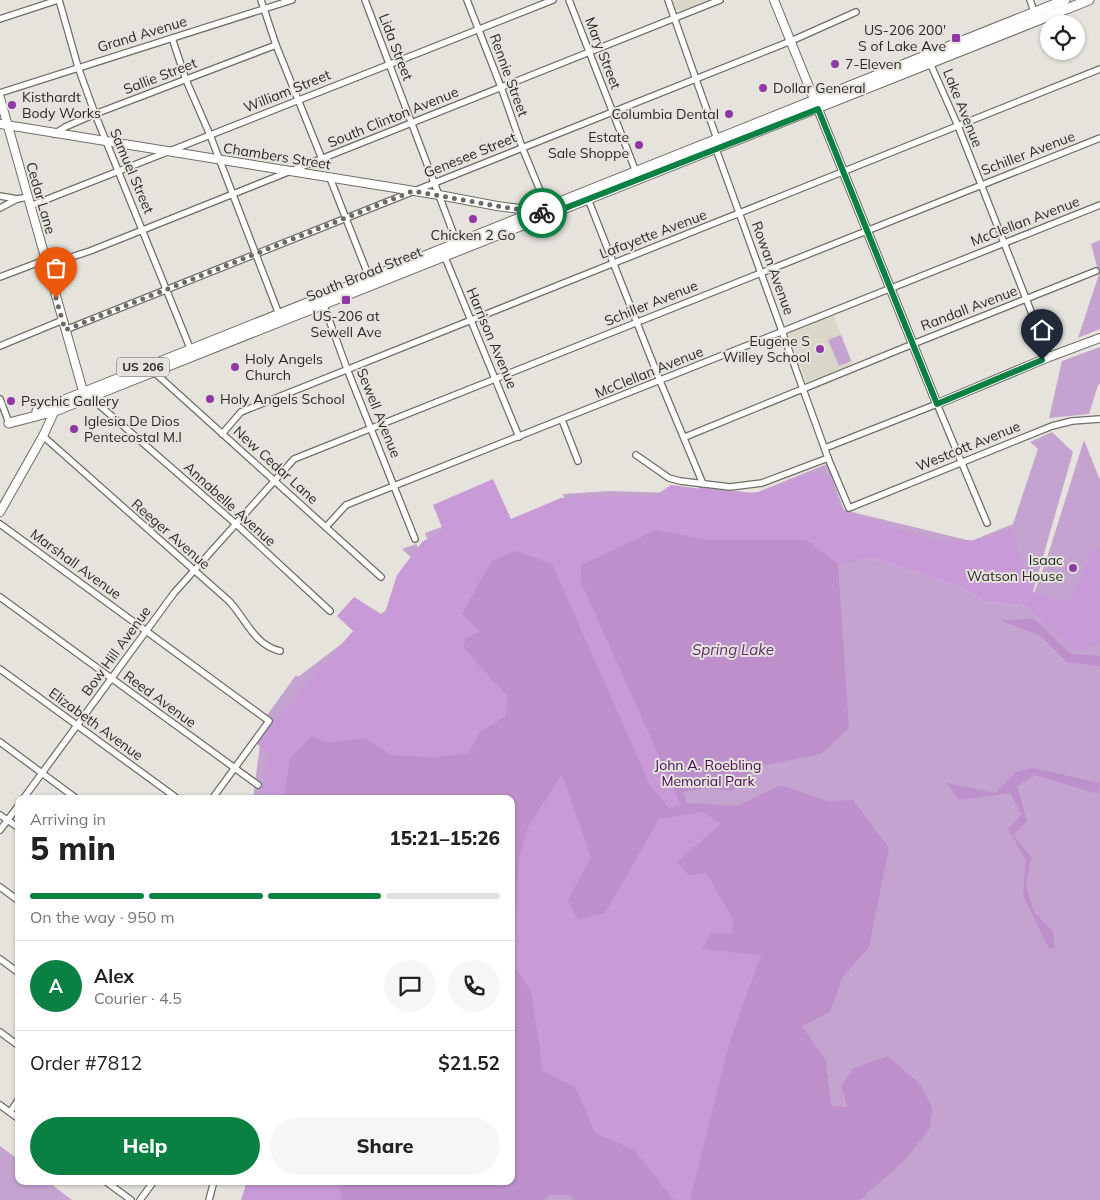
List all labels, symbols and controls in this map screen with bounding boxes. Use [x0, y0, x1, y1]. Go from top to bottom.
street label: Lida Street [375, 11, 417, 83]
street label: Grand Avenue [95, 12, 189, 56]
street label: Mary Street [581, 14, 625, 92]
map controls [1040, 15, 1085, 60]
button: locate [1040, 15, 1085, 60]
place label: US-206 200' S of Lake Ave [858, 21, 946, 55]
street label: Rennie Street [486, 31, 532, 119]
marker: US-206 200' S of Lake Ave [950, 32, 962, 44]
street label: Sallie Street [121, 54, 199, 98]
place label: 7-Eleven [845, 55, 902, 73]
marker: 7-Eleven [829, 58, 841, 70]
street label: William Street [241, 65, 333, 117]
street label: Lake Avenue [939, 66, 987, 150]
place label: Dollar General [773, 79, 866, 97]
marker: Dollar General [757, 82, 769, 94]
street label: South Clinton Avenue [325, 83, 461, 151]
place label: Kisthardt Body Works [22, 88, 101, 122]
marker: Kisthardt Body Works [6, 99, 18, 111]
place label: Columbia Dental [612, 105, 719, 123]
marker: Columbia Dental [723, 108, 735, 120]
street label: Samuel Street [106, 126, 158, 216]
street label: Schiller Avenue [979, 127, 1077, 179]
street label: Genesee Street [421, 128, 519, 182]
place label: Estate Sale Shoppe [548, 128, 629, 162]
street label: Chambers Street [222, 139, 332, 173]
marker: Estate Sale Shoppe [633, 139, 645, 151]
street label: Cedar Lane [22, 160, 60, 236]
courier [517, 188, 567, 238]
street label: McClellan Avenue [968, 192, 1082, 250]
icon: bike [528, 199, 556, 227]
street label: Lafayette Avenue [597, 205, 709, 263]
marker: Chicken 2 Go [467, 213, 479, 225]
street label: Rowan Avenue [748, 219, 798, 317]
place label: Chicken 2 Go [431, 226, 515, 244]
street label: South Broad Street [303, 243, 425, 305]
pin [35, 247, 77, 298]
icon: bag [42, 254, 70, 282]
street label: Schiller Avenue [602, 276, 700, 330]
street label: Randall Avenue [918, 281, 1020, 335]
street label: Harrison Avenue [463, 285, 521, 391]
marker: US-206 at Sewell Ave [340, 294, 352, 306]
place label: US-206 at Sewell Ave [310, 307, 382, 341]
pin [1021, 309, 1063, 360]
icon: home [1028, 316, 1056, 344]
place label: Eugene S Willey School [723, 332, 810, 366]
street label: McClellan Avenue [592, 342, 706, 402]
marker: Eugene S Willey School [814, 343, 826, 355]
place label: Holy Angels Church [245, 350, 323, 384]
road number: US 206 [117, 358, 169, 377]
marker: Holy Angels Church [229, 361, 241, 373]
street label: Sewell Avenue [353, 366, 405, 460]
place label: Holy Angels School [220, 390, 345, 408]
place label: Psychic Gallery [21, 392, 119, 410]
marker: Holy Angels School [204, 393, 216, 405]
marker: Psychic Gallery [5, 395, 17, 407]
place label: Iglesia De Dios Pentecostal M.I [84, 412, 182, 446]
street label: Westcott Avenue [913, 417, 1023, 475]
street label: New Cedar Lane [230, 422, 322, 508]
marker: Iglesia De Dios Pentecostal M.I [68, 423, 80, 435]
street label: Annabelle Avenue [180, 458, 280, 550]
street label: Reeger Avenue [128, 495, 214, 573]
street label: Marshall Avenue [27, 525, 125, 603]
place label: Isaac Watson House [967, 551, 1063, 585]
marker: Isaac Watson House [1067, 562, 1079, 574]
street label: Bow Hill Avenue [77, 603, 155, 699]
water label: Spring Lake [692, 640, 774, 659]
street label: Reed Avenue [120, 667, 200, 731]
street label: Elizabeth Avenue [45, 684, 147, 764]
park label: John A. Roebling Memorial Park [655, 756, 761, 790]
text: Arriving in [30, 809, 106, 829]
text: 15:21–15:26 [389, 826, 500, 850]
text: 5 min [30, 828, 116, 868]
text: On the way · 950 m [30, 907, 175, 927]
button: chat [384, 960, 436, 1012]
button: phone [448, 960, 500, 1012]
text: Alex [94, 964, 134, 988]
text: A [49, 974, 63, 998]
text: Courier · 4.5 [94, 988, 182, 1008]
text: Order #7812 [30, 1051, 142, 1075]
text: $21.52 [438, 1051, 500, 1075]
button: Help [30, 1117, 260, 1175]
button: Share [270, 1117, 500, 1175]

